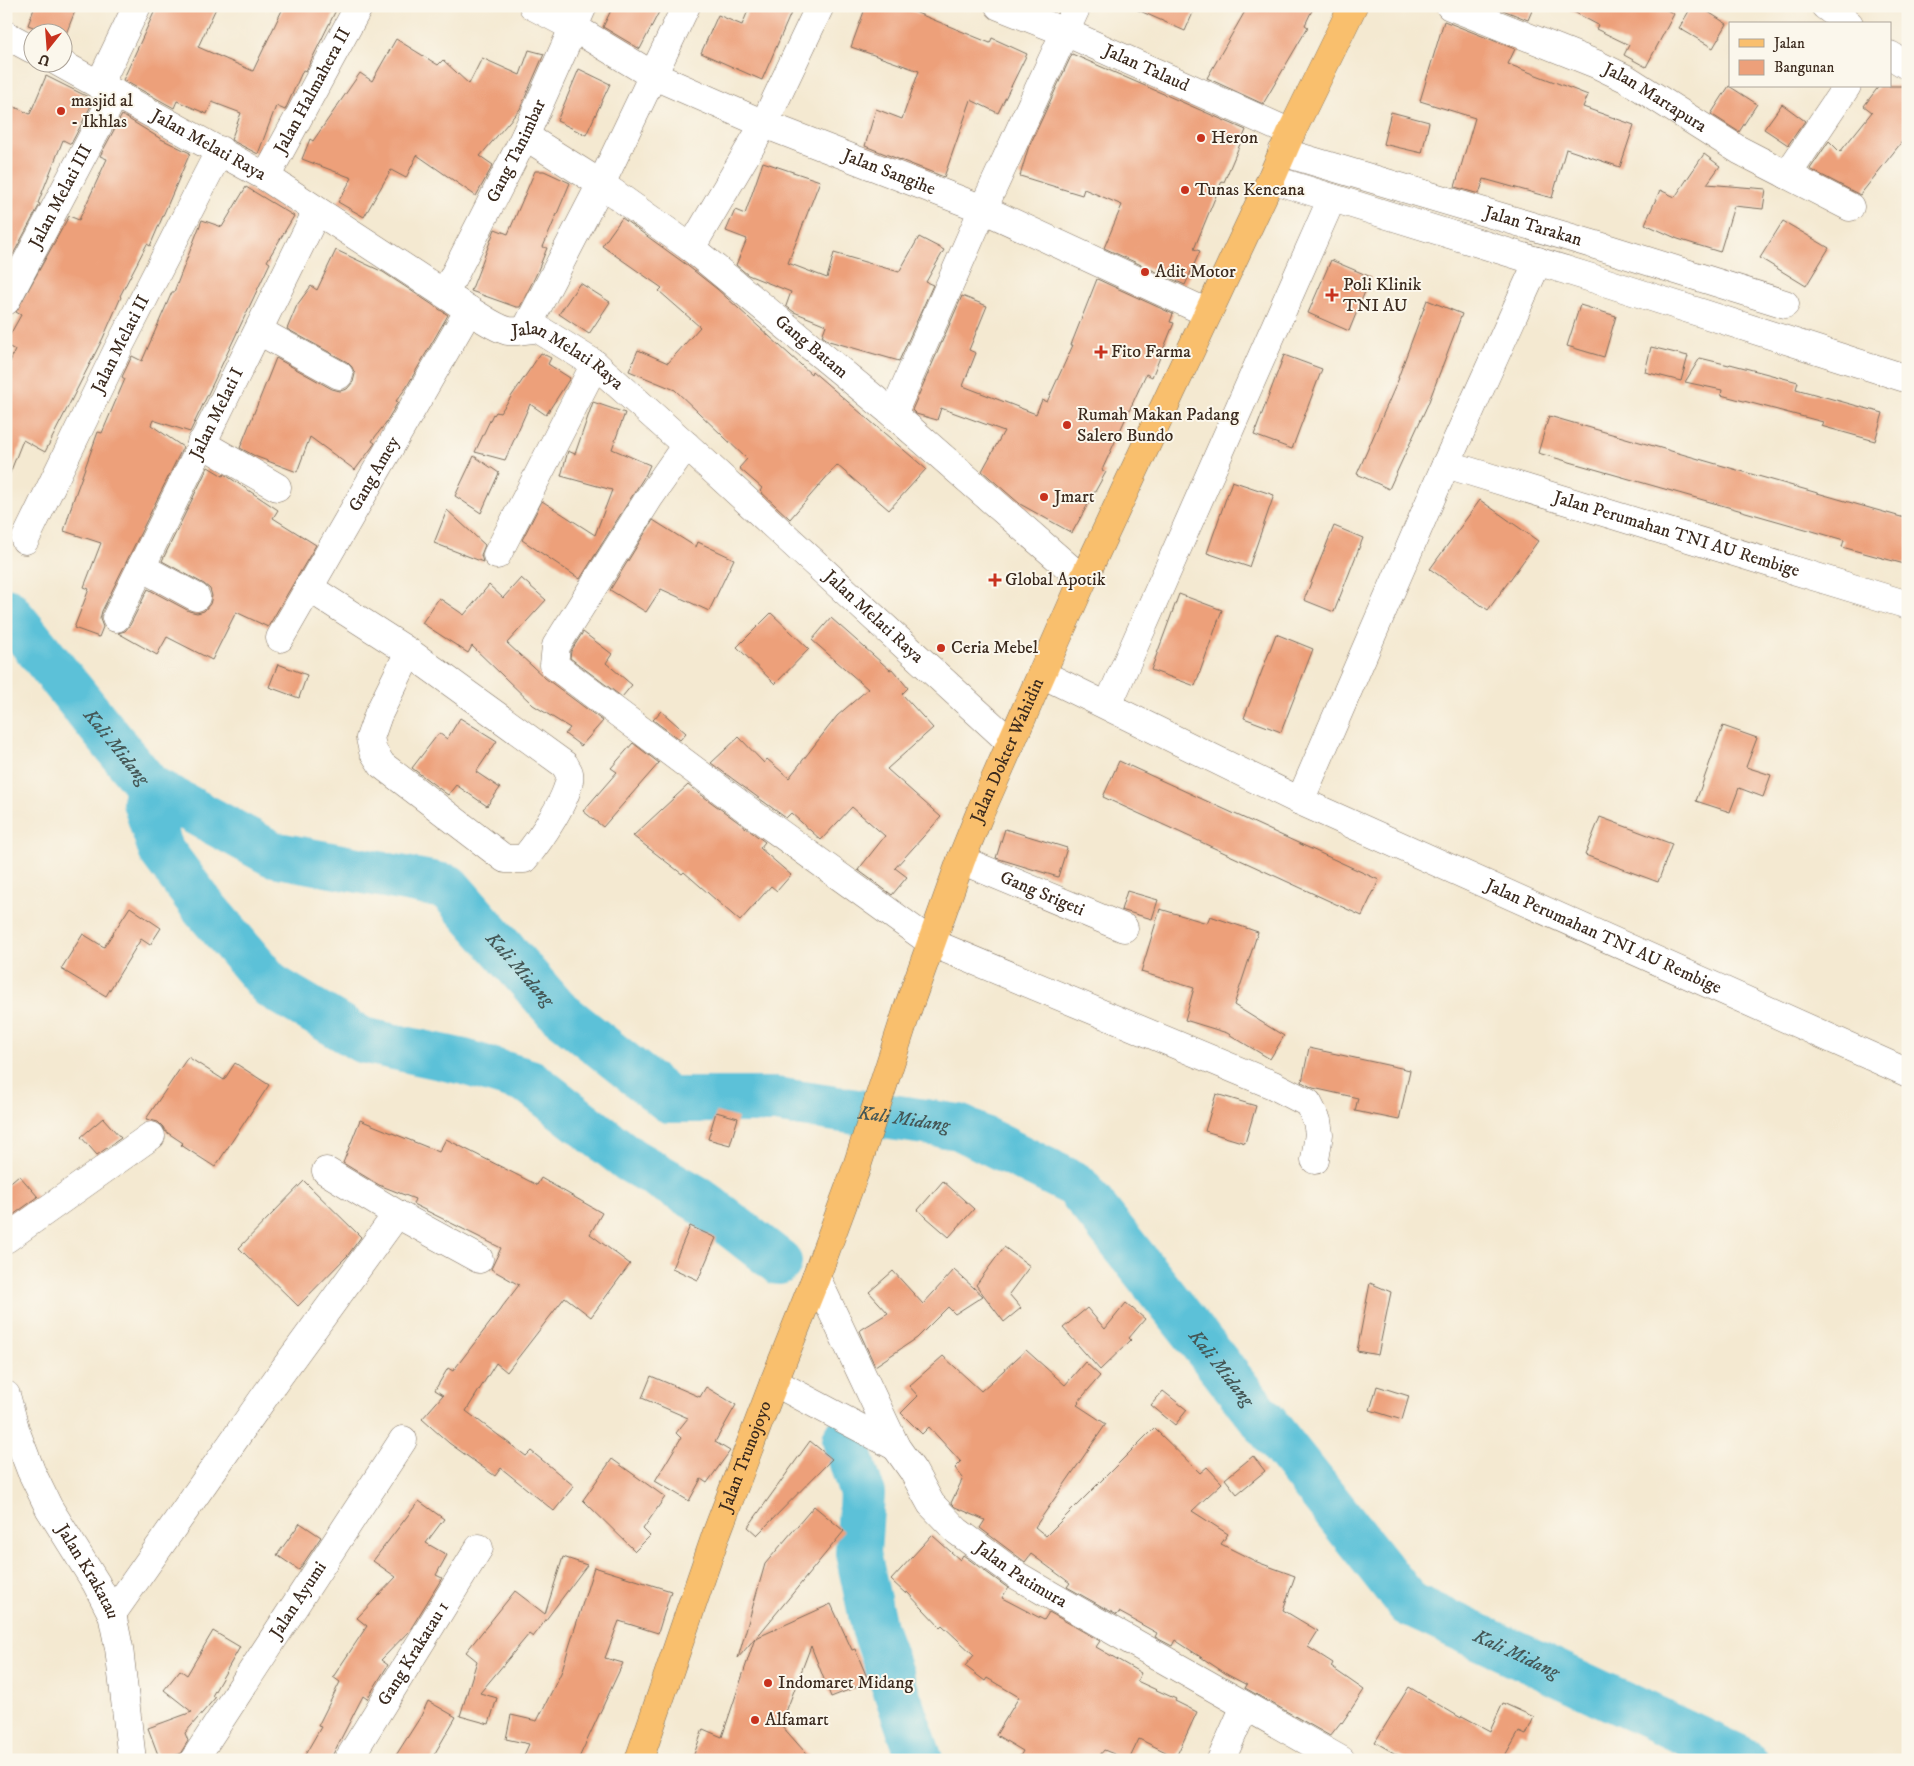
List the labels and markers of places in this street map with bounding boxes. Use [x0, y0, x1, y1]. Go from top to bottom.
place label: masjid al - Ikhlas [71, 90, 134, 133]
marker: masjid al - Ikhlas [55, 105, 67, 117]
place label: Heron [1211, 127, 1259, 149]
marker: Heron [1195, 132, 1207, 144]
place label: Tunas Kencana [1195, 179, 1305, 201]
marker: Tunas Kencana [1179, 184, 1191, 196]
place label: Adit Motor [1155, 261, 1236, 283]
marker: Adit Motor [1139, 266, 1151, 278]
place label: Poli Klinik TNI AU [1343, 274, 1421, 317]
marker: Poli Klinik TNI AU [1325, 288, 1339, 302]
place label: Fito Farma [1111, 341, 1191, 363]
marker: Fito Farma [1095, 346, 1107, 358]
place label: Rumah Makan Padang Salero Bundo [1077, 404, 1239, 447]
marker: Rumah Makan Padang Salero Bundo [1061, 419, 1073, 431]
place label: Jmart [1052, 486, 1095, 508]
marker: Jmart [1038, 491, 1050, 503]
place label: Global Apotik [1005, 569, 1106, 591]
marker: Global Apotik [989, 574, 1001, 586]
place label: Ceria Mebel [951, 637, 1039, 659]
marker: Ceria Mebel [935, 642, 947, 654]
place label: Indomaret Midang [778, 1672, 914, 1694]
marker: Indomaret Midang [762, 1677, 774, 1689]
place label: Alfamart [765, 1709, 829, 1731]
marker: Alfamart [749, 1714, 761, 1726]

